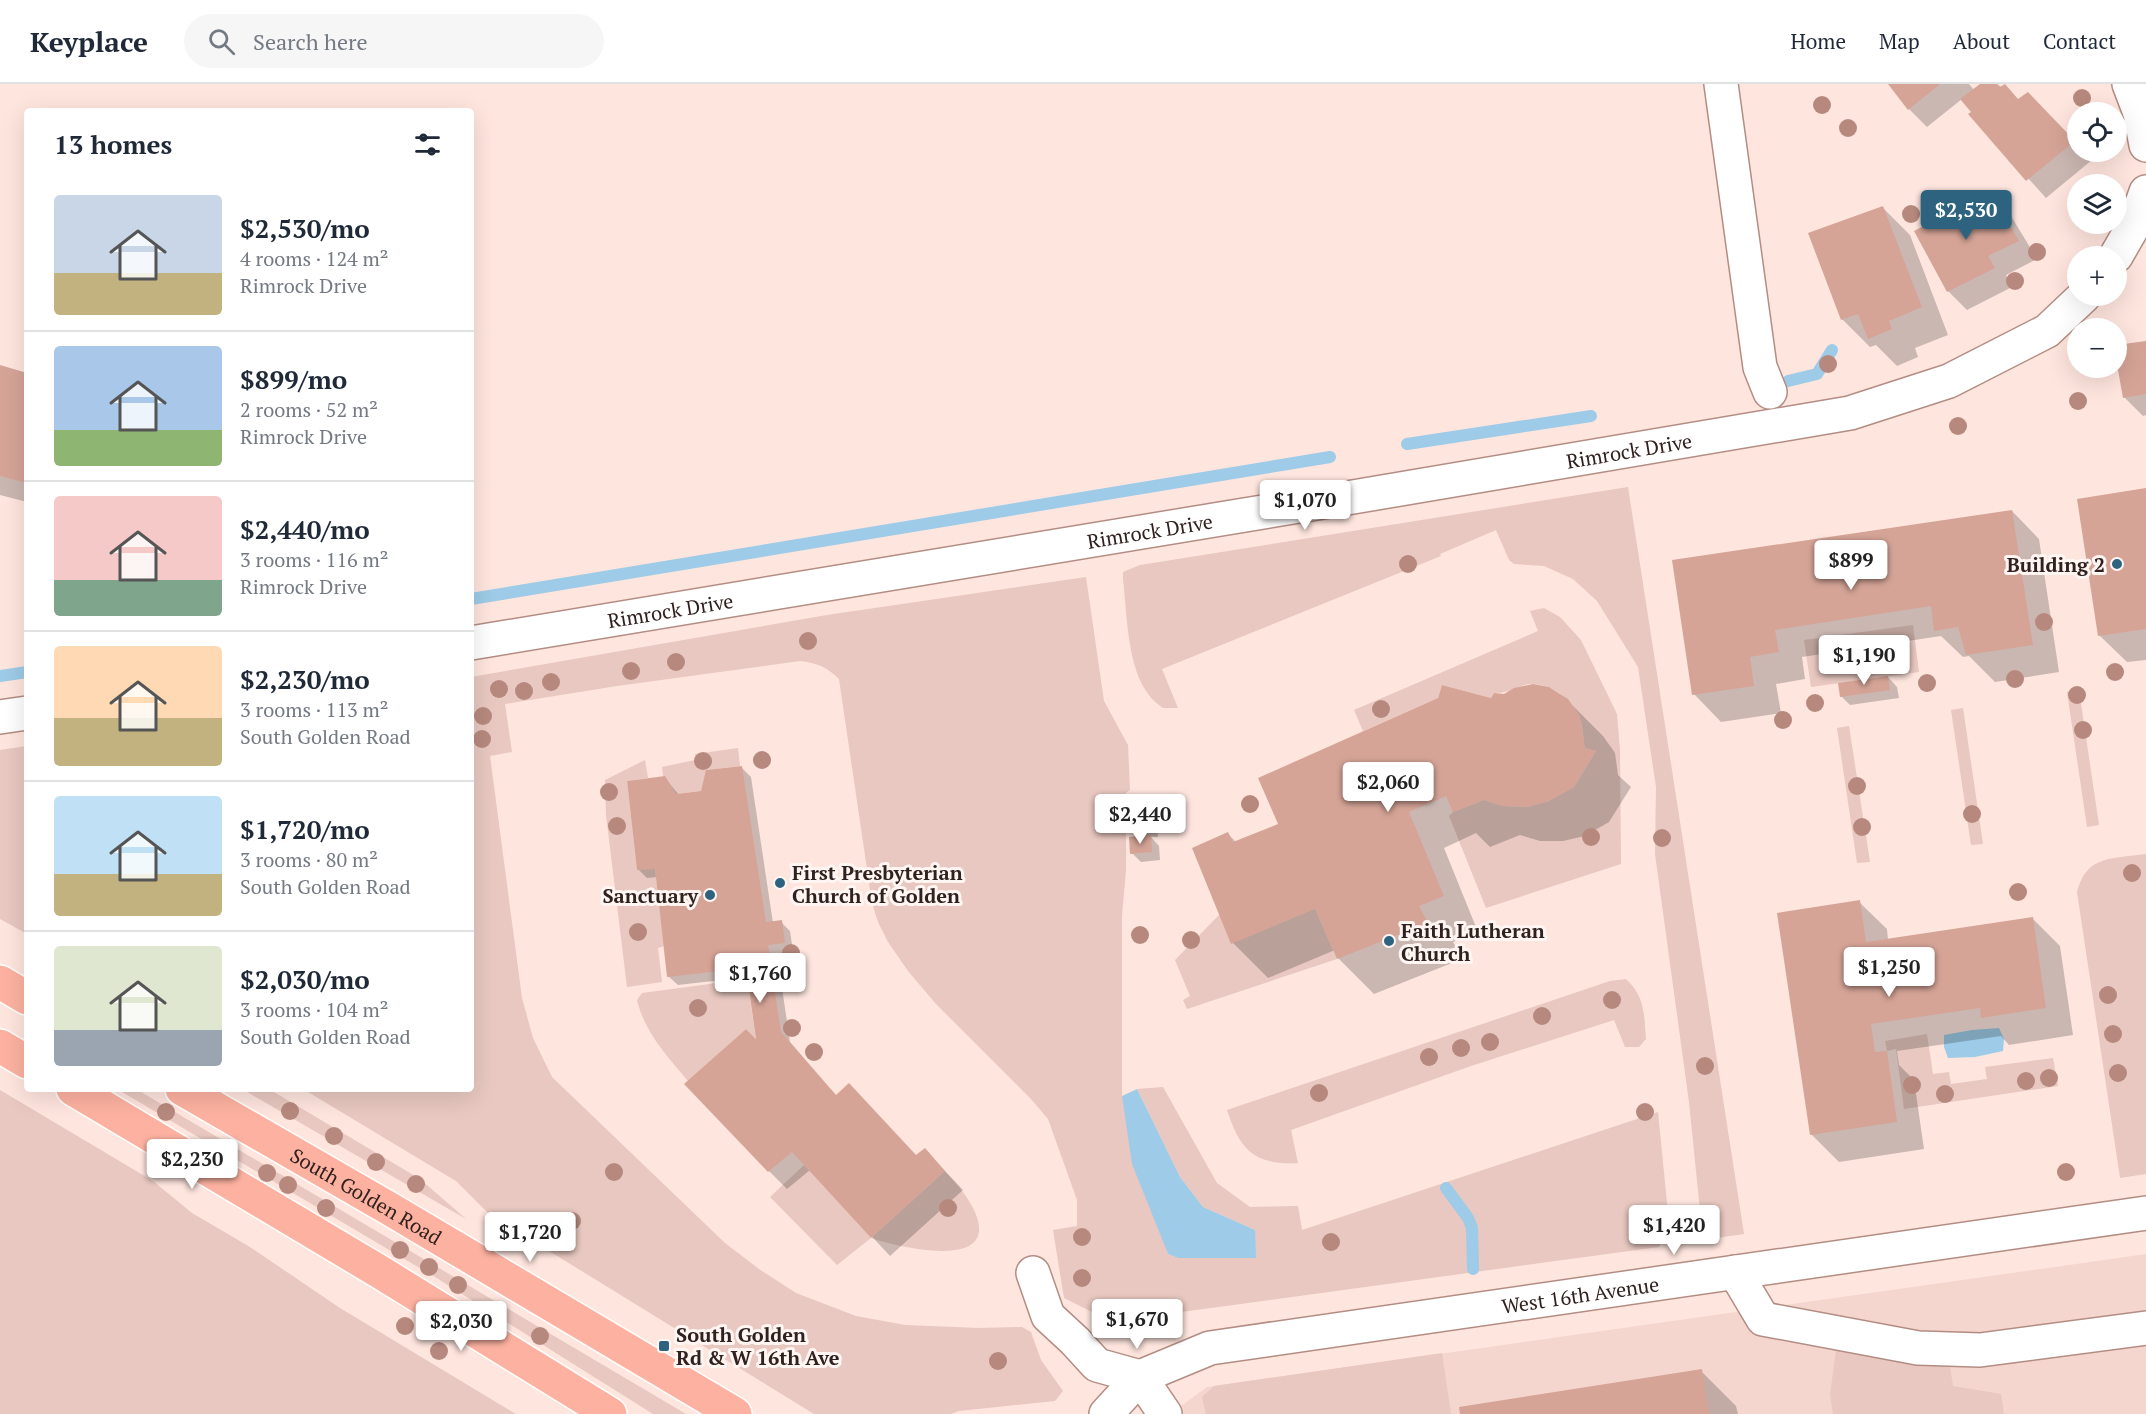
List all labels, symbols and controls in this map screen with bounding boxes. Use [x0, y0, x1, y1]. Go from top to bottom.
search box [184, 14, 604, 68]
text: Keyplace [30, 23, 148, 60]
icon: search [205, 25, 238, 58]
text: Search here [253, 27, 368, 56]
text: Home [1790, 27, 1846, 55]
text: Map [1879, 27, 1920, 55]
text: About [1953, 27, 2010, 55]
text: Contact [2043, 27, 2116, 55]
map controls [2067, 102, 2127, 378]
button: locate [2067, 102, 2127, 162]
text: 13 homes [54, 127, 172, 161]
icon: filters [411, 128, 444, 161]
button: layers [2067, 174, 2127, 234]
pin: $2,530 [1917, 190, 2015, 241]
text: $2,530 [1935, 196, 1997, 223]
text: $2,530/mo [240, 211, 370, 245]
icon: home [102, 219, 174, 291]
text: 4 rooms · 124 m² [240, 245, 388, 272]
button: + [2067, 246, 2127, 306]
text: Rimrock Drive [240, 272, 367, 299]
button: − [2067, 318, 2127, 378]
text: $899/mo [240, 362, 347, 396]
icon: home [102, 370, 174, 442]
text: 2 rooms · 52 m² [240, 396, 378, 423]
text: Rimrock Drive [240, 423, 367, 450]
street label: Rimrock Drive [1564, 426, 1694, 474]
pin: $1,070 [1256, 480, 1354, 531]
text: $1,070 [1274, 486, 1336, 513]
street label: Rimrock Drive [1085, 507, 1215, 554]
text: $2,440/mo [240, 512, 370, 546]
icon: home [102, 520, 174, 592]
pin: $899 [1815, 540, 1887, 591]
text: 3 rooms · 116 m² [240, 546, 388, 573]
text: $899 [1828, 546, 1874, 573]
place label: Building 2 [2007, 551, 2105, 578]
marker: Building 2 [2110, 557, 2124, 571]
text: Rimrock Drive [240, 573, 367, 600]
street label: Rimrock Drive [605, 586, 735, 634]
pin: $1,190 [1815, 635, 1913, 686]
text: $1,190 [1833, 641, 1895, 668]
text: $2,230/mo [240, 662, 370, 696]
icon: home [102, 670, 174, 742]
text: 3 rooms · 113 m² [240, 696, 388, 723]
text: South Golden Road [240, 723, 411, 750]
pin: $2,060 [1339, 762, 1437, 813]
text: $2,060 [1357, 768, 1419, 795]
pin: $2,440 [1091, 794, 1189, 845]
text: $2,440 [1109, 800, 1171, 827]
text: $1,720/mo [240, 812, 370, 846]
icon: home [102, 820, 174, 892]
text: 3 rooms · 80 m² [240, 846, 378, 873]
place label: First Presbyterian Church of Golden [792, 859, 963, 909]
text: South Golden Road [240, 873, 411, 900]
marker: First Presbyterian Church of Golden [773, 876, 787, 890]
place label: Sanctuary [602, 882, 698, 909]
marker: Sanctuary [703, 888, 717, 902]
place label: Faith Lutheran Church [1401, 917, 1545, 967]
marker: Faith Lutheran Church [1382, 934, 1396, 948]
pin: $1,250 [1840, 947, 1938, 998]
pin: $1,760 [711, 953, 809, 1004]
text: $1,250 [1858, 953, 1920, 980]
text: $1,760 [729, 959, 791, 986]
text: $2,030/mo [240, 962, 370, 996]
icon: home [102, 970, 174, 1042]
text: 3 rooms · 104 m² [240, 996, 388, 1023]
text: South Golden Road [240, 1023, 411, 1050]
pin: $2,230 [143, 1139, 241, 1190]
street label: South Golden Road [286, 1141, 447, 1250]
text: $2,230 [161, 1145, 223, 1172]
pin: $1,420 [1625, 1205, 1723, 1256]
text: $1,420 [1643, 1211, 1705, 1238]
pin: $1,720 [481, 1212, 579, 1263]
text: $1,720 [499, 1218, 561, 1245]
street label: West 16th Avenue [1500, 1270, 1661, 1319]
pin: $1,670 [1088, 1299, 1186, 1350]
pin: $2,030 [412, 1301, 510, 1352]
text: $1,670 [1106, 1305, 1168, 1332]
text: $2,030 [430, 1307, 492, 1334]
place label: South Golden Rd & W 16th Ave [676, 1321, 840, 1371]
marker: South Golden Rd & W 16th Ave [657, 1339, 671, 1353]

